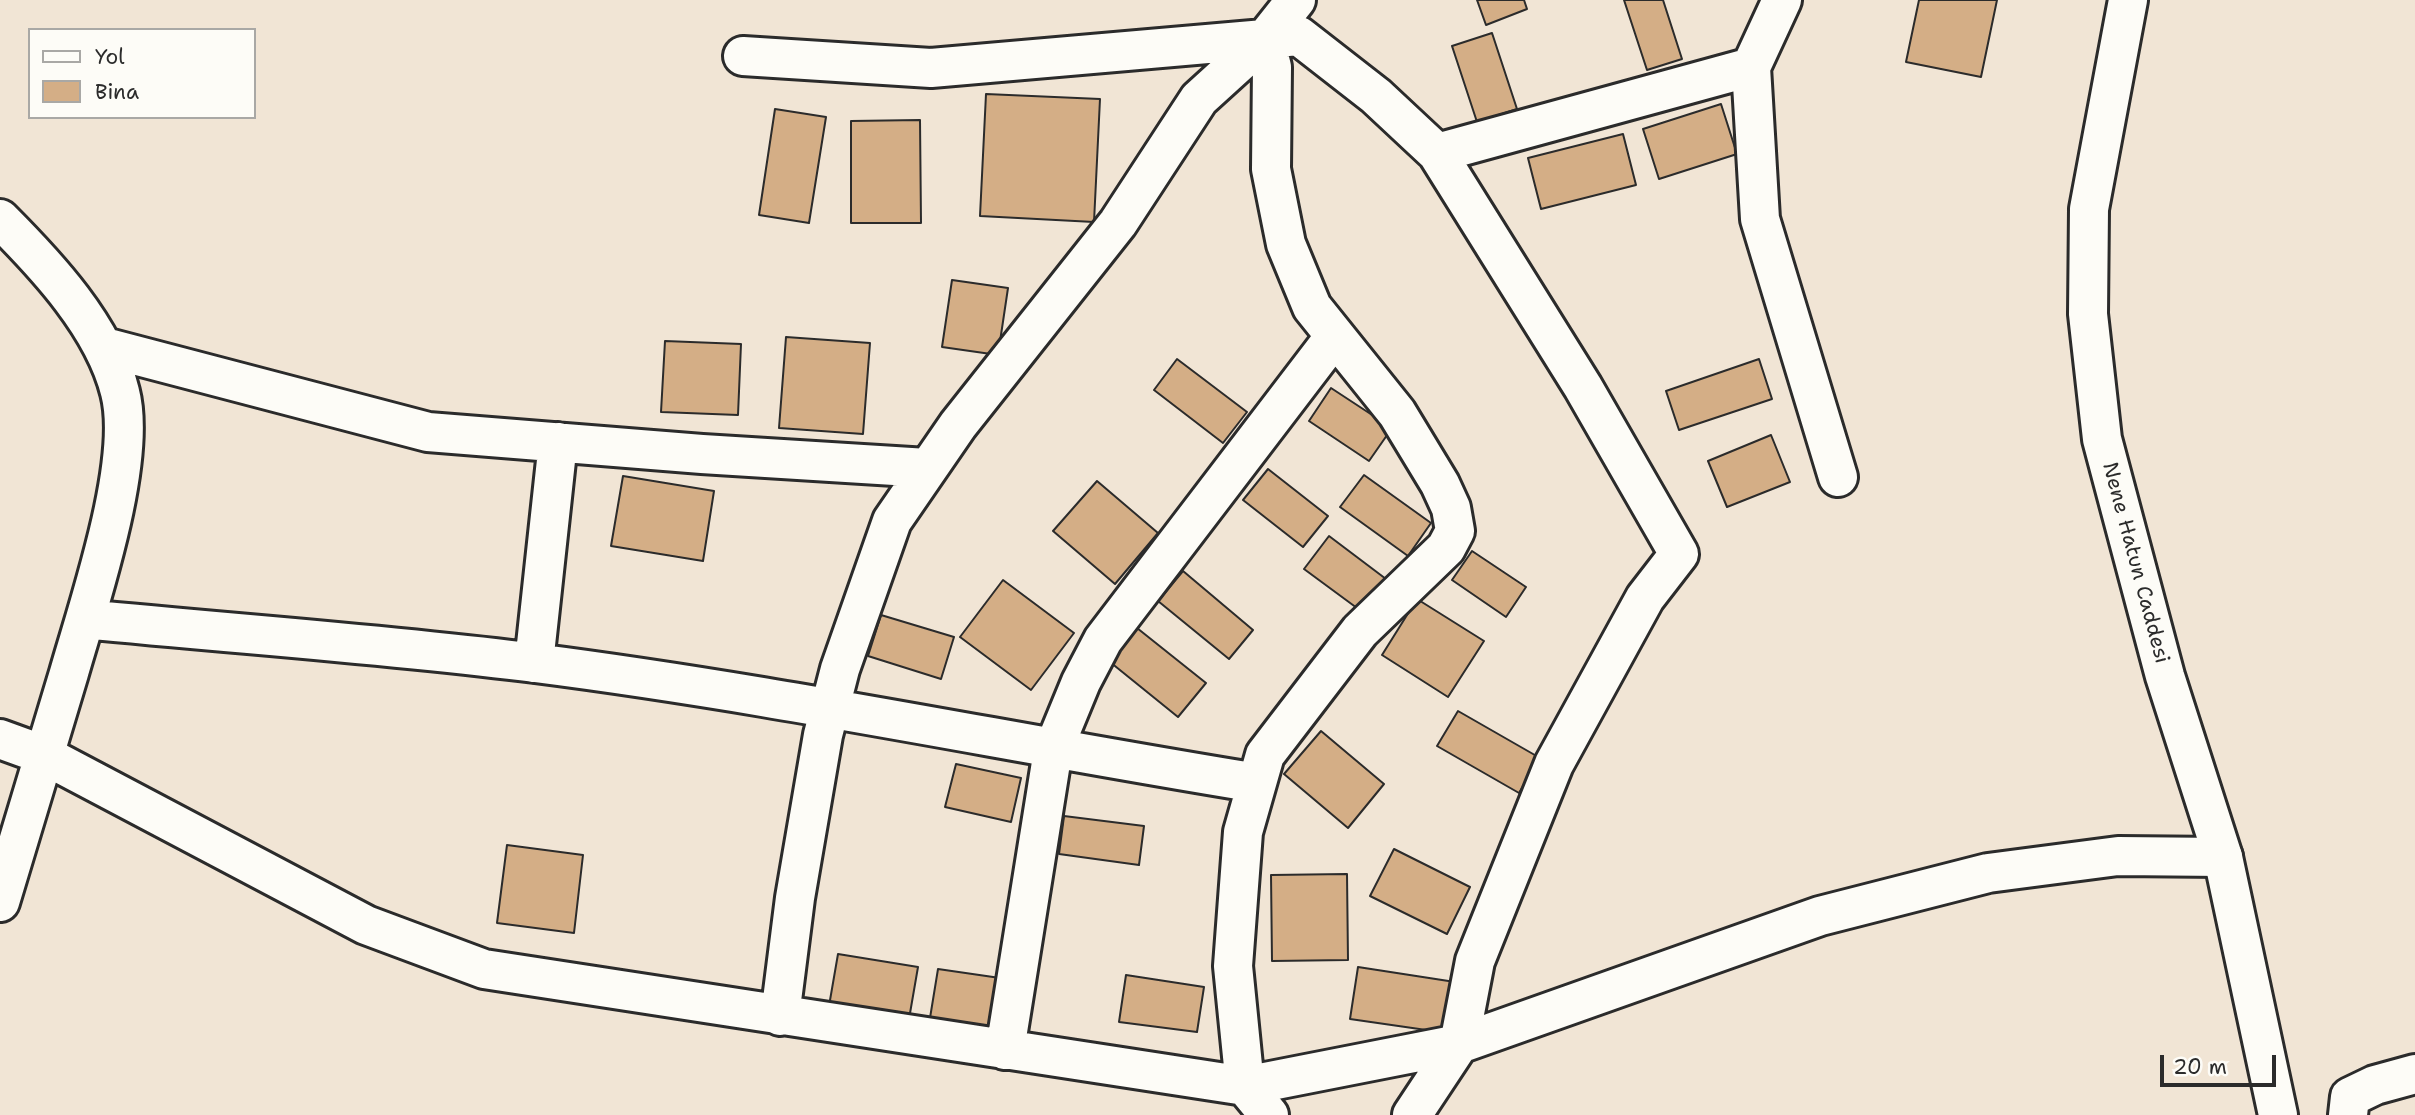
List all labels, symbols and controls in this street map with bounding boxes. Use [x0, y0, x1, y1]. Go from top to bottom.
legend [28, 28, 256, 119]
text: Yol [95, 43, 125, 71]
text: Bina [95, 78, 139, 106]
street label: Nene Hatun Caddesi [2096, 460, 2174, 666]
scale bar [2163, 1042, 2278, 1086]
text: 20 m [2173, 1053, 2227, 1081]

